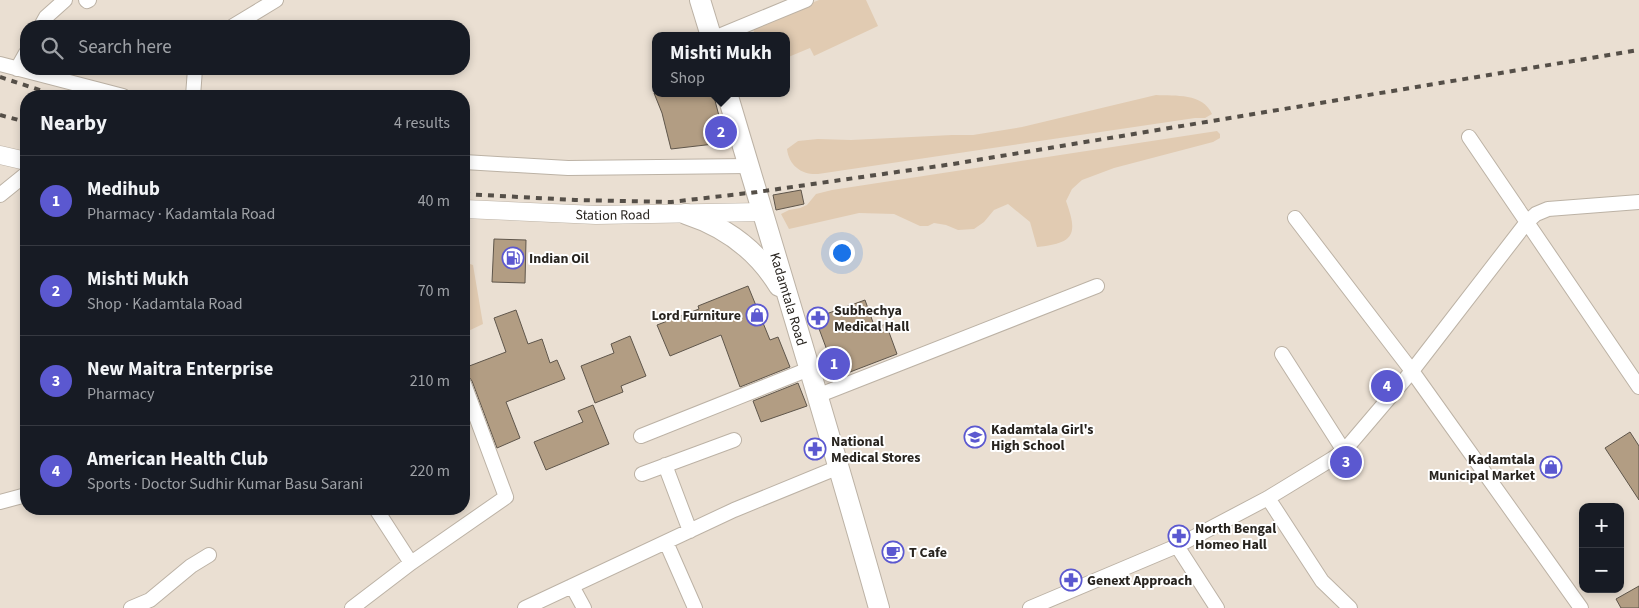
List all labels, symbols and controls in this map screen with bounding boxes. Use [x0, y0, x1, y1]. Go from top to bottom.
search box [20, 20, 470, 75]
popup [652, 32, 790, 97]
icon: search [38, 34, 66, 62]
text: Search here [78, 34, 172, 61]
text: Mishti Mukh [670, 40, 772, 67]
text: Shop [670, 67, 705, 89]
text: Nearby [40, 108, 107, 138]
text: 4 results [394, 112, 450, 134]
pin: 2 [705, 113, 737, 151]
text: Medihub [87, 176, 160, 203]
text: 1 [52, 190, 60, 212]
text: 40 m [418, 190, 450, 212]
text: Pharmacy · Kadamtala Road [87, 203, 275, 225]
street label: Station Road [575, 205, 650, 226]
your location [829, 240, 855, 266]
fuel station icon: Indian Oil [501, 246, 525, 270]
place label: Indian Oil [529, 249, 589, 269]
street label: Kadamtala Road [764, 250, 811, 348]
text: Mishti Mukh [87, 266, 189, 293]
text: 2 [52, 280, 60, 302]
text: 70 m [418, 280, 450, 302]
text: Shop · Kadamtala Road [87, 293, 243, 315]
place label: Subhechya Medical Hall [834, 301, 909, 337]
shop icon: Lord Furniture [745, 303, 769, 327]
place label: Lord Furniture [651, 306, 741, 326]
pharmacy icon: Subhechya Medical Hall [806, 306, 830, 330]
pin: 1 [818, 345, 850, 383]
text: New Maitra Enterprise [87, 356, 273, 383]
pin: 4 [1371, 367, 1403, 405]
text: 3 [52, 370, 60, 392]
text: 210 m [410, 370, 450, 392]
text: Pharmacy [87, 383, 155, 405]
place label: Kadamtala Girl's High School [991, 420, 1094, 456]
school or university icon: Kadamtala Girl's High School [963, 425, 987, 449]
place label: National Medical Stores [831, 432, 921, 468]
pharmacy icon: National Medical Stores [803, 437, 827, 461]
pin: 3 [1330, 443, 1362, 481]
text: American Health Club [87, 446, 268, 473]
place label: Kadamtala Municipal Market [1429, 450, 1536, 486]
shop icon: Kadamtala Municipal Market [1539, 455, 1563, 479]
text: 4 [52, 460, 60, 482]
text: 220 m [410, 460, 450, 482]
text: Sports · Doctor Sudhir Kumar Basu Sarani [87, 473, 363, 495]
map controls [1579, 503, 1624, 593]
button: + [1579, 503, 1624, 548]
place label: North Bengal Homeo Hall [1195, 519, 1276, 555]
pharmacy icon: North Bengal Homeo Hall [1167, 524, 1191, 548]
cafe icon: T Cafe [881, 540, 905, 564]
place label: T Cafe [909, 543, 947, 563]
button: − [1579, 548, 1624, 593]
pharmacy icon: Genext Approach [1059, 568, 1083, 592]
place label: Genext Approach [1087, 571, 1192, 591]

